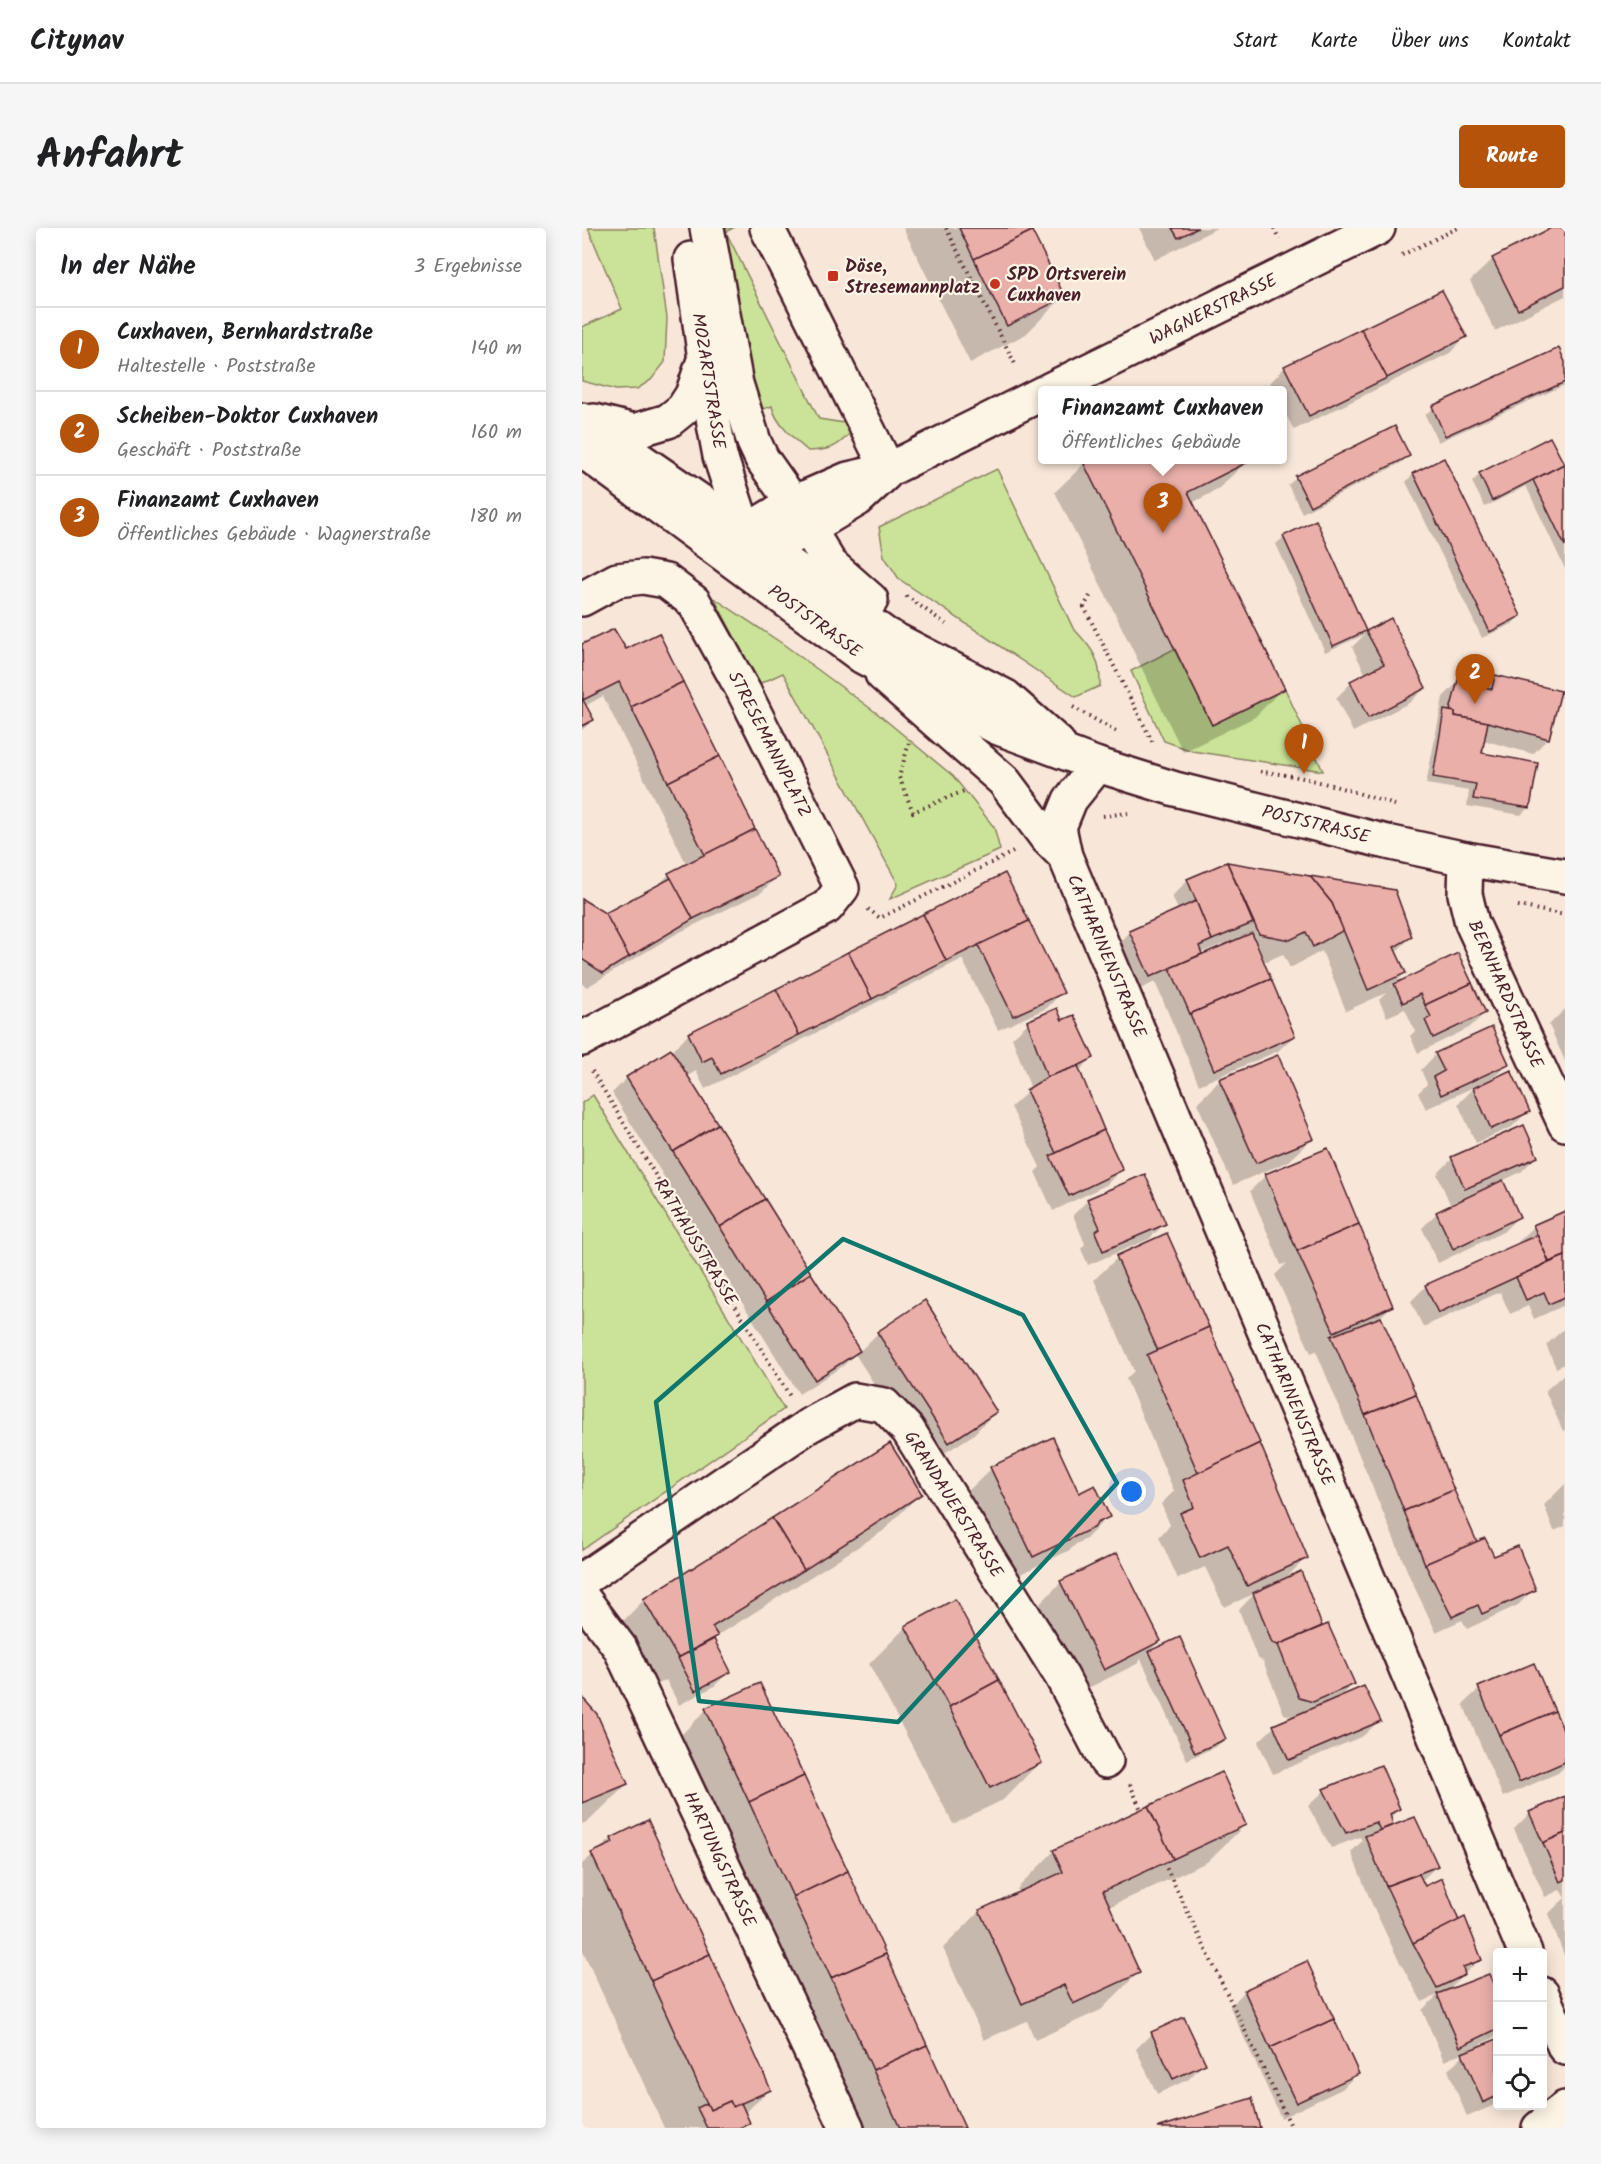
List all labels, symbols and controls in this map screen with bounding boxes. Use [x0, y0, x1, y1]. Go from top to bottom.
text: Citynav [30, 19, 123, 64]
text: Start [1233, 25, 1278, 58]
text: Karte [1311, 25, 1357, 58]
text: Über uns [1390, 25, 1469, 58]
text: Kontakt [1502, 25, 1571, 58]
text: Anfahrt [36, 123, 183, 190]
button: Route [1459, 125, 1565, 188]
text: In der Nähe [60, 246, 196, 288]
text: 3 Ergebnisse [414, 251, 522, 283]
place label: Döse, Stresemannplatz [845, 253, 980, 303]
place label: SPD Ortsverein Cuxhaven [1007, 261, 1126, 311]
street label: WAGNERSTRASSE [1145, 267, 1283, 354]
marker: Döse, Stresemannplatz [826, 269, 840, 283]
marker: SPD Ortsverein Cuxhaven [988, 277, 1002, 291]
street label: MOZARTSTRASSE [682, 311, 733, 452]
text: Cuxhaven, Bernhardstraße [117, 316, 373, 351]
text: 1 [76, 333, 83, 365]
text: 140 m [471, 333, 522, 365]
text: Haltestelle · Poststraße [117, 351, 315, 383]
popup [1038, 386, 1287, 464]
text: Finanzamt Cuxhaven [1062, 392, 1263, 427]
text: Scheiben-Doktor Cuxhaven [117, 400, 378, 435]
text: 2 [74, 417, 85, 449]
text: 160 m [471, 417, 522, 449]
text: Öffentliches Gebäude [1062, 427, 1241, 459]
text: Geschäft · Poststraße [117, 435, 301, 467]
text: Finanzamt Cuxhaven [117, 484, 319, 519]
pin: 3 [1144, 484, 1182, 533]
text: 3 [74, 501, 85, 533]
text: 180 m [470, 501, 522, 533]
text: Öffentliches Gebäude · Wagnerstraße [117, 519, 431, 551]
street label: POSTSTRASSE [761, 578, 868, 667]
pin: 2 [1456, 654, 1494, 704]
street label: STRESEMANNPLATZ [719, 666, 818, 823]
pin: 1 [1284, 724, 1324, 774]
street label: POSTSTRASSE [1259, 798, 1373, 853]
street label: CATHARINENSTRASSE [1058, 870, 1153, 1044]
street label: BERNHARDSTRASSE [1459, 916, 1551, 1074]
street label: RATHAUSSTRASSE [645, 1173, 745, 1313]
street label: CATHARINENSTRASSE [1246, 1318, 1341, 1492]
street label: GRANDAUERSTRASSE [896, 1425, 1010, 1585]
your location [1117, 1477, 1146, 1506]
street label: HARTUNGSTRASSE [674, 1787, 763, 1933]
map controls [1493, 1948, 1547, 2110]
button: + [1493, 1948, 1547, 2002]
button: − [1493, 2002, 1547, 2056]
button: locate [1493, 2056, 1547, 2110]

